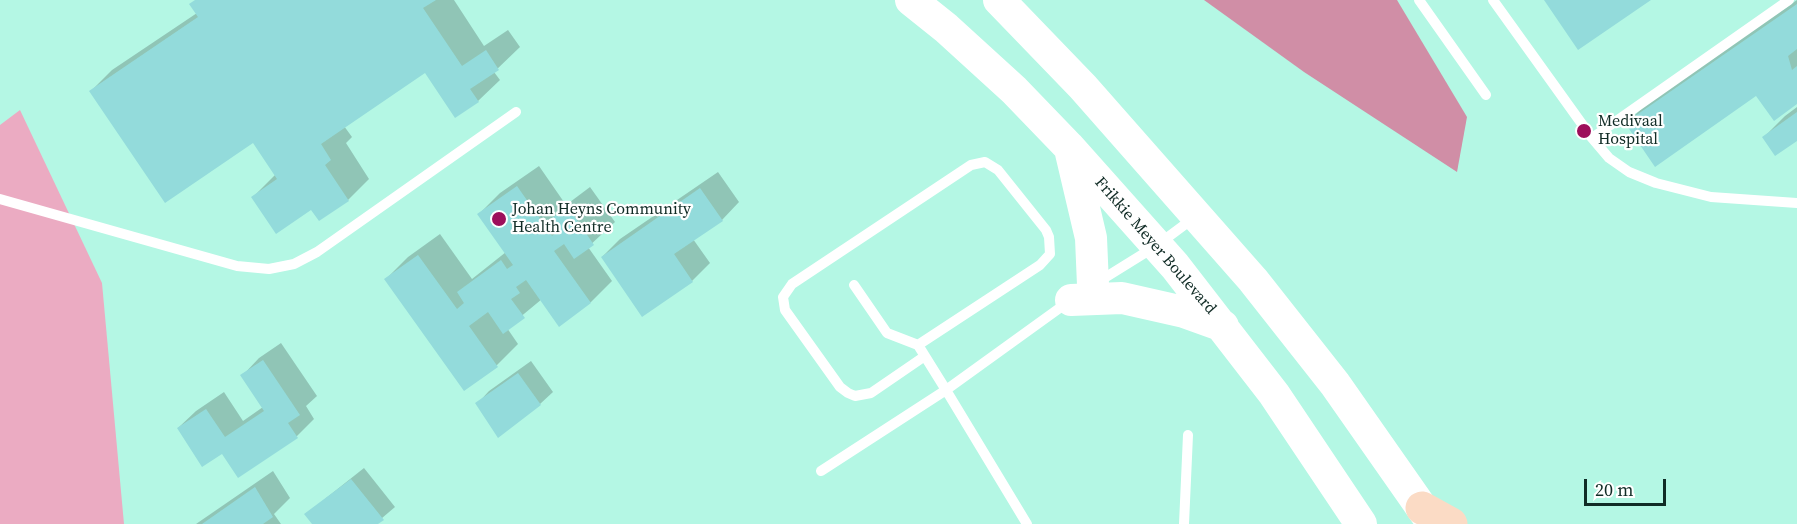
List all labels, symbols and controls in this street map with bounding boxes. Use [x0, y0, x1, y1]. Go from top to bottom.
place label: Medivaal Hospital [1598, 112, 1663, 150]
marker: Medivaal Hospital [1575, 122, 1593, 140]
street label: Frikkie Meyer Boulevard [1090, 173, 1220, 319]
place label: Johan Heyns Community Health Centre [512, 200, 691, 238]
marker: Johan Heyns Community Health Centre [490, 210, 508, 228]
scale bar [1587, 467, 1670, 505]
text: 20 m [1595, 477, 1633, 502]

